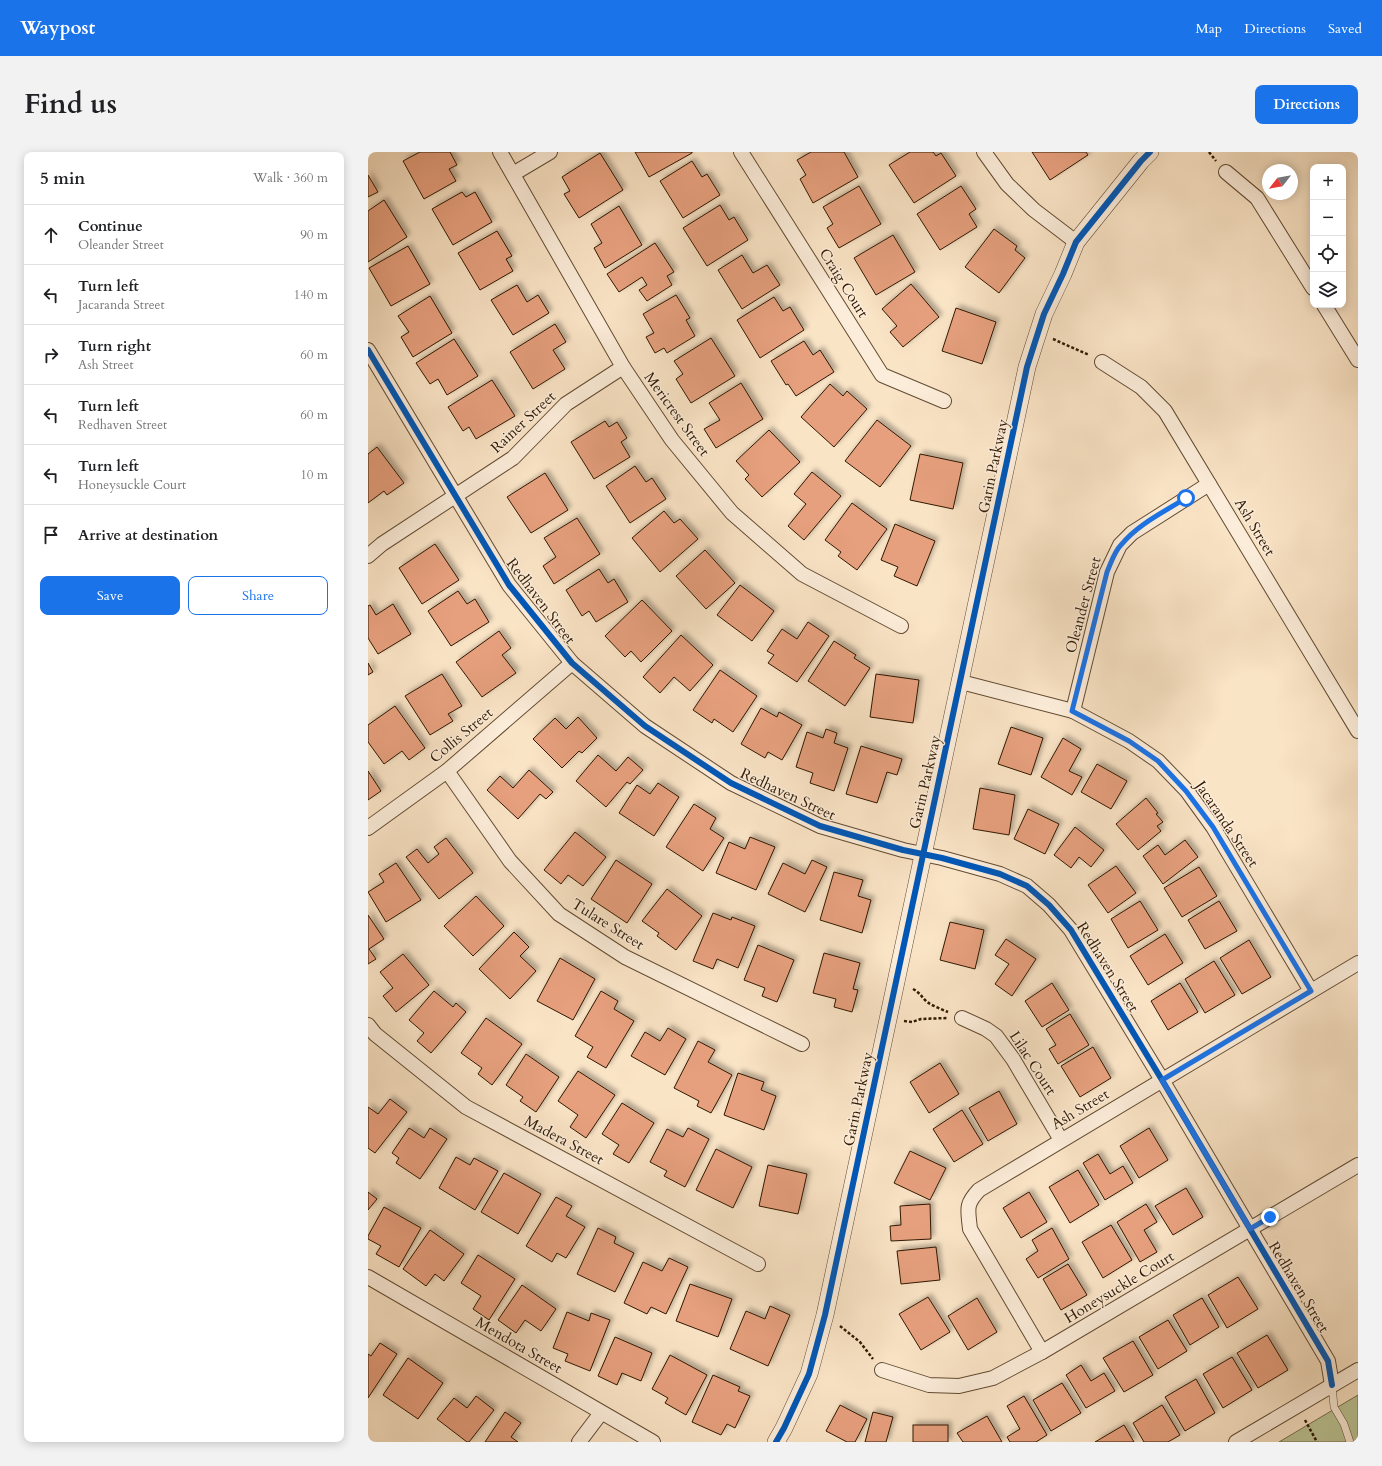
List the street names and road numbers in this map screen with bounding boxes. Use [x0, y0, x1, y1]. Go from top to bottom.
street label: Craig Court [815, 245, 873, 322]
street label: Mericrest Street [640, 368, 715, 460]
street label: Rainer Street [486, 387, 560, 457]
street label: Garin Parkway [973, 417, 1013, 515]
street label: Ash Street [1230, 494, 1280, 560]
street label: Redhaven Street [502, 554, 580, 648]
street label: Oleander Street [1061, 554, 1106, 655]
street label: Collis Street [425, 703, 497, 767]
street label: Garin Parkway [904, 733, 946, 831]
street label: Redhaven Street [737, 763, 839, 825]
street label: Jacaranda Street [1190, 775, 1263, 871]
street label: Tulare Street [568, 894, 648, 954]
street label: Redhaven Street [1072, 918, 1144, 1016]
street label: Lilac Court [1005, 1027, 1061, 1099]
street label: Garin Parkway [838, 1050, 878, 1148]
street label: Ash Street [1047, 1084, 1113, 1134]
street label: Madera Street [521, 1111, 608, 1169]
street label: Redhaven Street [1264, 1238, 1334, 1336]
street label: Honeysuckle Court [1060, 1246, 1178, 1328]
street label: Mendota Street [472, 1312, 566, 1378]

